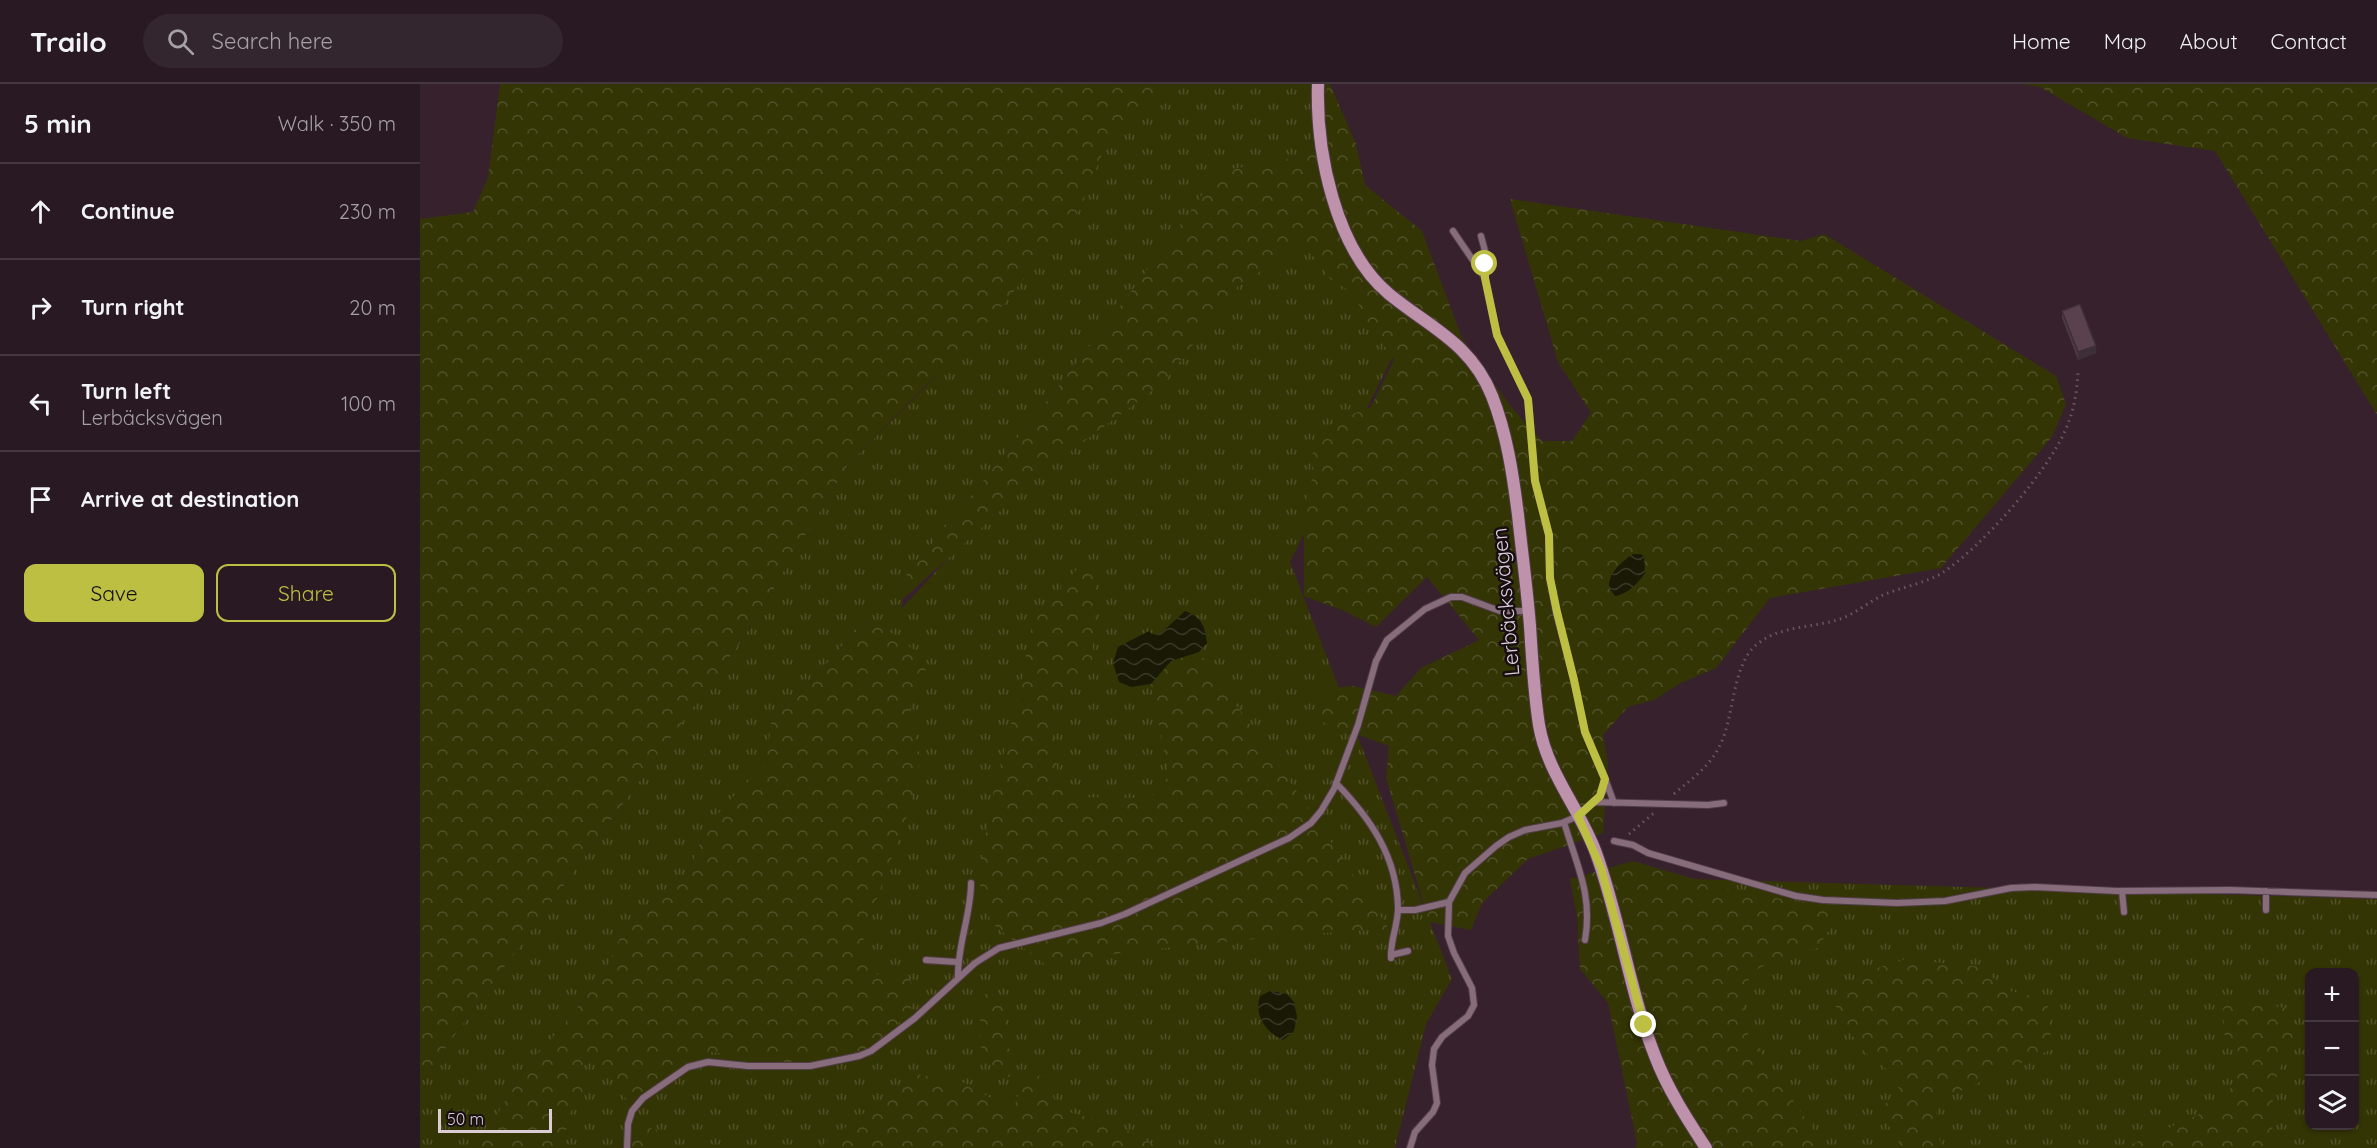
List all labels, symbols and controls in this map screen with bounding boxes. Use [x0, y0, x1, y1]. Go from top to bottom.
search box [143, 14, 563, 68]
text: Trailo [30, 24, 107, 59]
icon: search [164, 25, 197, 58]
text: Search here [212, 27, 333, 55]
text: Home [2012, 28, 2071, 54]
text: Map [2104, 28, 2147, 54]
text: About [2180, 28, 2238, 54]
text: Contact [2271, 28, 2347, 54]
text: 5 min [24, 107, 92, 140]
text: Walk · 350 m [278, 111, 396, 136]
icon: ahead [24, 195, 57, 228]
text: Continue [81, 197, 175, 225]
text: 230 m [339, 199, 396, 224]
route start [1471, 250, 1497, 276]
icon: right [24, 291, 57, 324]
text: Turn right [81, 293, 185, 321]
text: 20 m [349, 295, 396, 320]
text: Turn left [81, 377, 171, 405]
icon: left [24, 387, 57, 420]
text: 100 m [341, 391, 396, 416]
text: Lerbäcksvägen [81, 405, 223, 430]
icon: arrive [24, 483, 57, 516]
text: Arrive at destination [81, 485, 299, 513]
street label: Lerbäcksvägen [1486, 527, 1524, 677]
button: Save [24, 564, 204, 622]
button: Share [216, 564, 396, 622]
map controls [2305, 968, 2359, 1130]
button: + [2305, 968, 2359, 1022]
route end [1630, 1011, 1656, 1037]
button: − [2305, 1022, 2359, 1076]
button: layers [2305, 1076, 2359, 1130]
scale bar [438, 1106, 552, 1134]
text: 50 m [447, 1109, 484, 1129]

